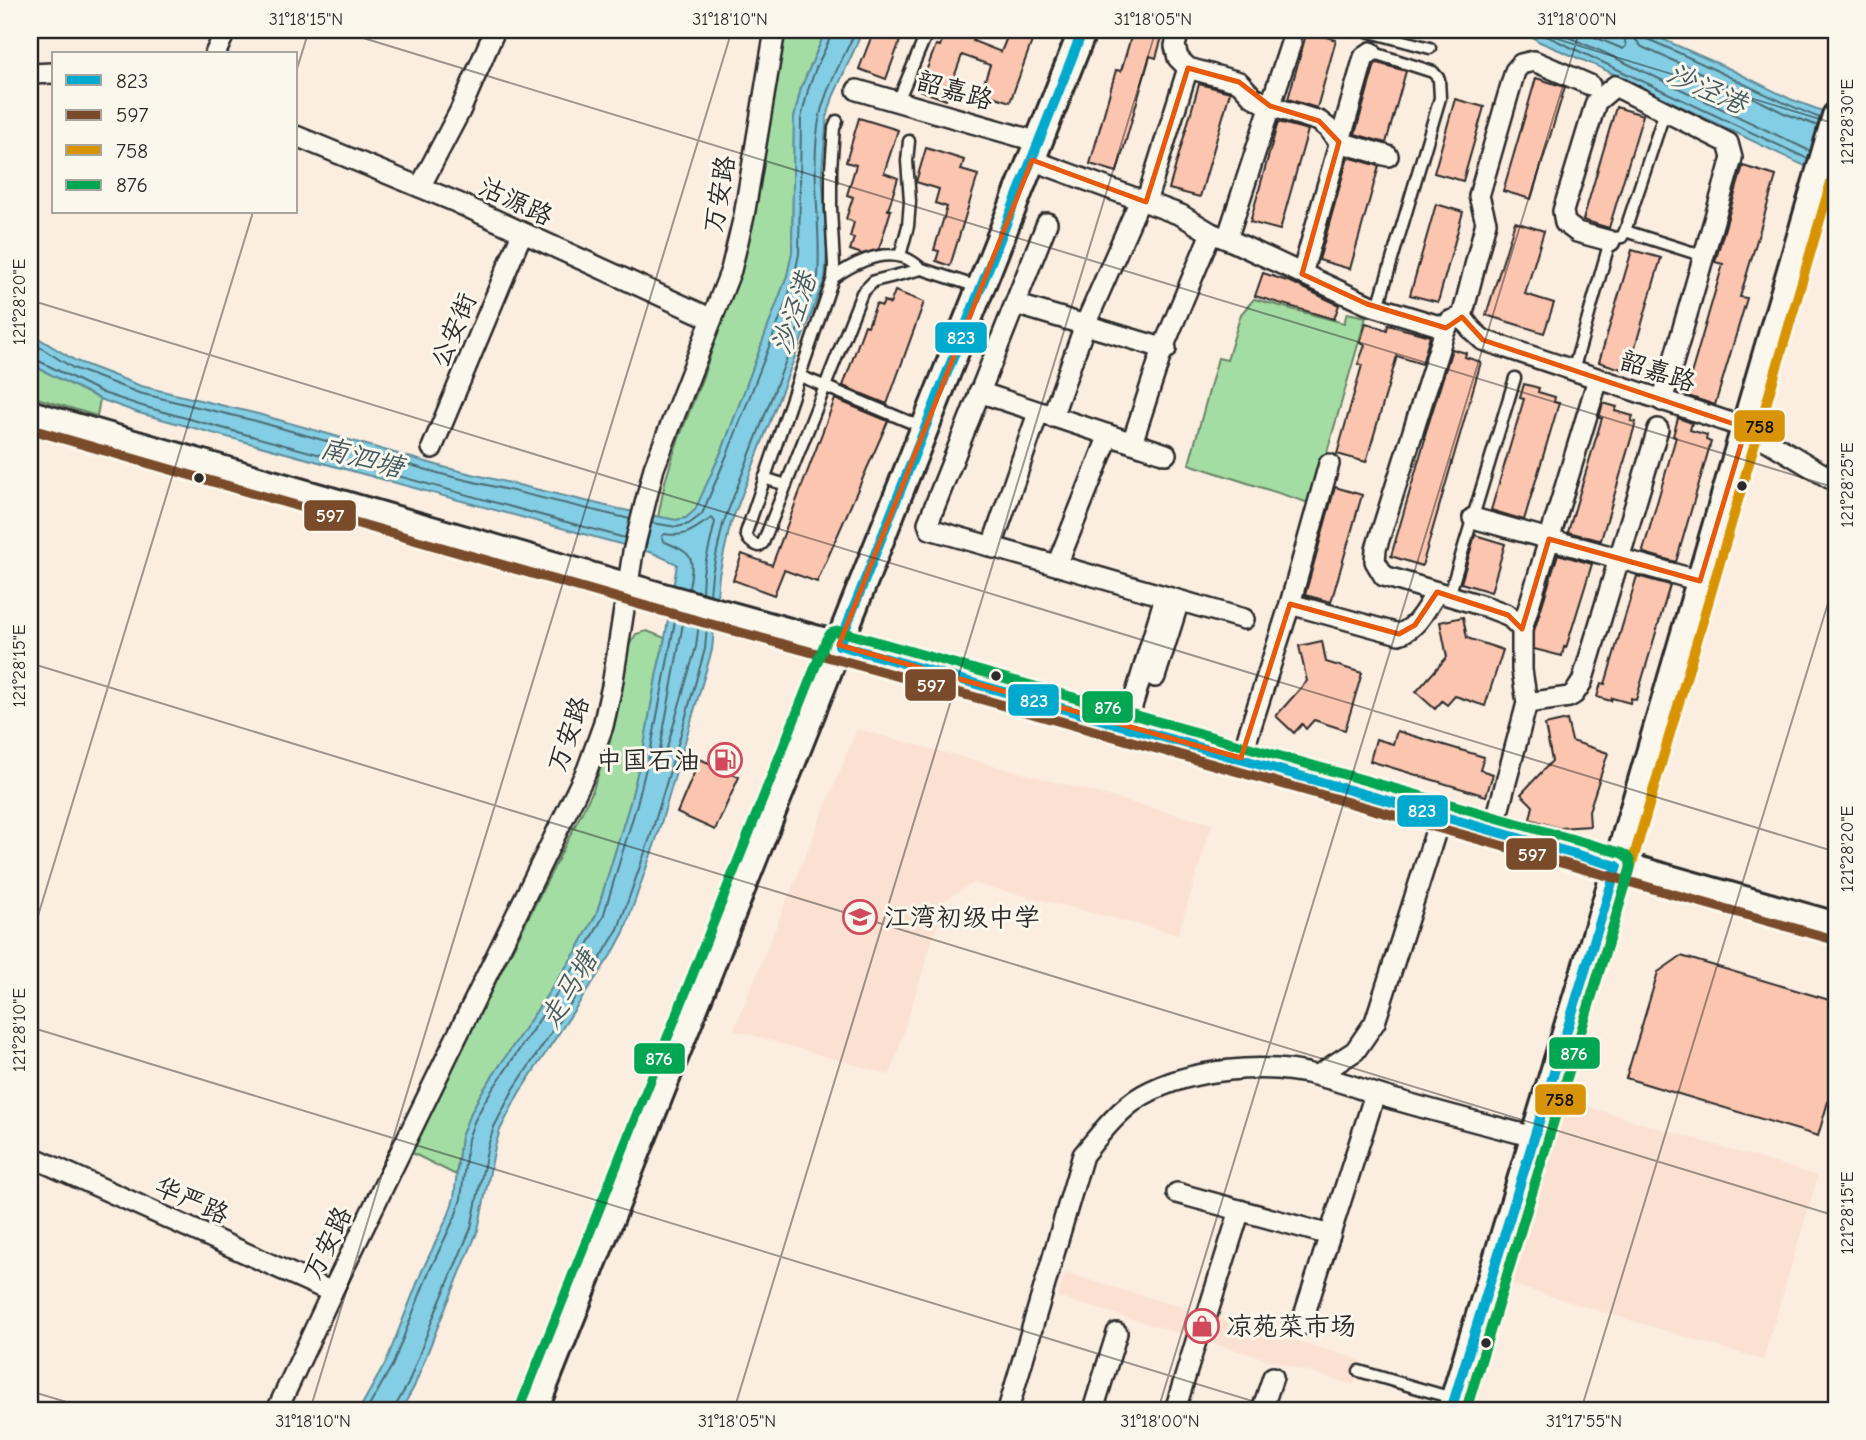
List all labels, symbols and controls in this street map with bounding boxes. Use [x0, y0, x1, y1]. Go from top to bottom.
text: 31°18'15"N [269, 9, 343, 30]
text: 31°18'10"N [692, 9, 768, 30]
text: 31°18'05"N [1114, 9, 1192, 30]
text: 31°18'00"N [1537, 9, 1617, 30]
legend [52, 52, 298, 214]
water label: 沙泾港 [1662, 57, 1754, 122]
street label: 韶嘉路 [913, 66, 996, 116]
text: 823 [116, 69, 148, 93]
text: 121°28'30"E [1837, 79, 1858, 165]
text: 597 [116, 103, 149, 127]
text: 758 [116, 139, 148, 163]
street label: 万安路 [698, 153, 742, 235]
street label: 沽源路 [474, 172, 557, 232]
text: 876 [116, 173, 148, 197]
text: 121°28'20"E [9, 259, 30, 345]
water label: 沙泾港 [765, 266, 824, 358]
street label: 公安街 [425, 289, 483, 372]
line badge: 823 [934, 321, 988, 354]
text: 823 [947, 327, 975, 349]
street label: 韶嘉路 [1616, 346, 1699, 398]
line badge: 758 [1733, 409, 1786, 443]
text: 758 [1746, 416, 1774, 438]
water label: 南泗塘 [317, 432, 409, 485]
text: 121°28'25"E [1837, 442, 1858, 528]
unlabelled marker [192, 471, 206, 485]
unlabelled marker [1735, 479, 1749, 493]
line badge: 597 [303, 499, 357, 532]
text: 597 [316, 505, 345, 527]
text: 121°28'15"E [9, 624, 30, 708]
line badge: 597 [904, 668, 957, 702]
unlabelled marker [989, 669, 1003, 683]
text: 597 [917, 675, 946, 697]
line badge: 823 [1007, 683, 1060, 717]
text: 823 [1020, 690, 1048, 712]
line badge: 876 [1081, 690, 1134, 724]
street label: 万安路 [542, 693, 596, 776]
text: 876 [1094, 697, 1122, 719]
fuel station icon: 中国石油 [706, 741, 744, 779]
place label: 中国石油 [596, 746, 700, 776]
line badge: 823 [1396, 794, 1449, 828]
text: 823 [1408, 800, 1436, 822]
text: 121°28'20"E [1837, 806, 1858, 892]
line badge: 597 [1505, 837, 1558, 871]
text: 597 [1518, 844, 1547, 866]
school or university icon: 江湾初级中学 [841, 898, 879, 936]
place label: 江湾初级中学 [884, 903, 1040, 933]
water label: 走马塘 [534, 943, 606, 1034]
text: 121°28'10"E [9, 988, 30, 1072]
line badge: 876 [1548, 1036, 1601, 1070]
line badge: 876 [633, 1042, 686, 1075]
text: 876 [1560, 1043, 1588, 1065]
text: 876 [645, 1048, 673, 1070]
line badge: 758 [1534, 1083, 1587, 1116]
text: 758 [1546, 1089, 1574, 1111]
street label: 华严路 [150, 1171, 233, 1230]
text: 121°28'15"E [1837, 1171, 1858, 1255]
street label: 万安路 [297, 1202, 358, 1285]
shop icon: 凉苑菜市场 [1183, 1307, 1221, 1345]
place label: 凉苑菜市场 [1226, 1312, 1356, 1342]
unlabelled marker [1479, 1336, 1493, 1350]
text: 31°18'10"N [275, 1411, 351, 1432]
text: 31°18'05"N [698, 1411, 776, 1432]
text: 31°18'00"N [1120, 1411, 1200, 1432]
text: 31°17'55"N [1546, 1411, 1622, 1432]

